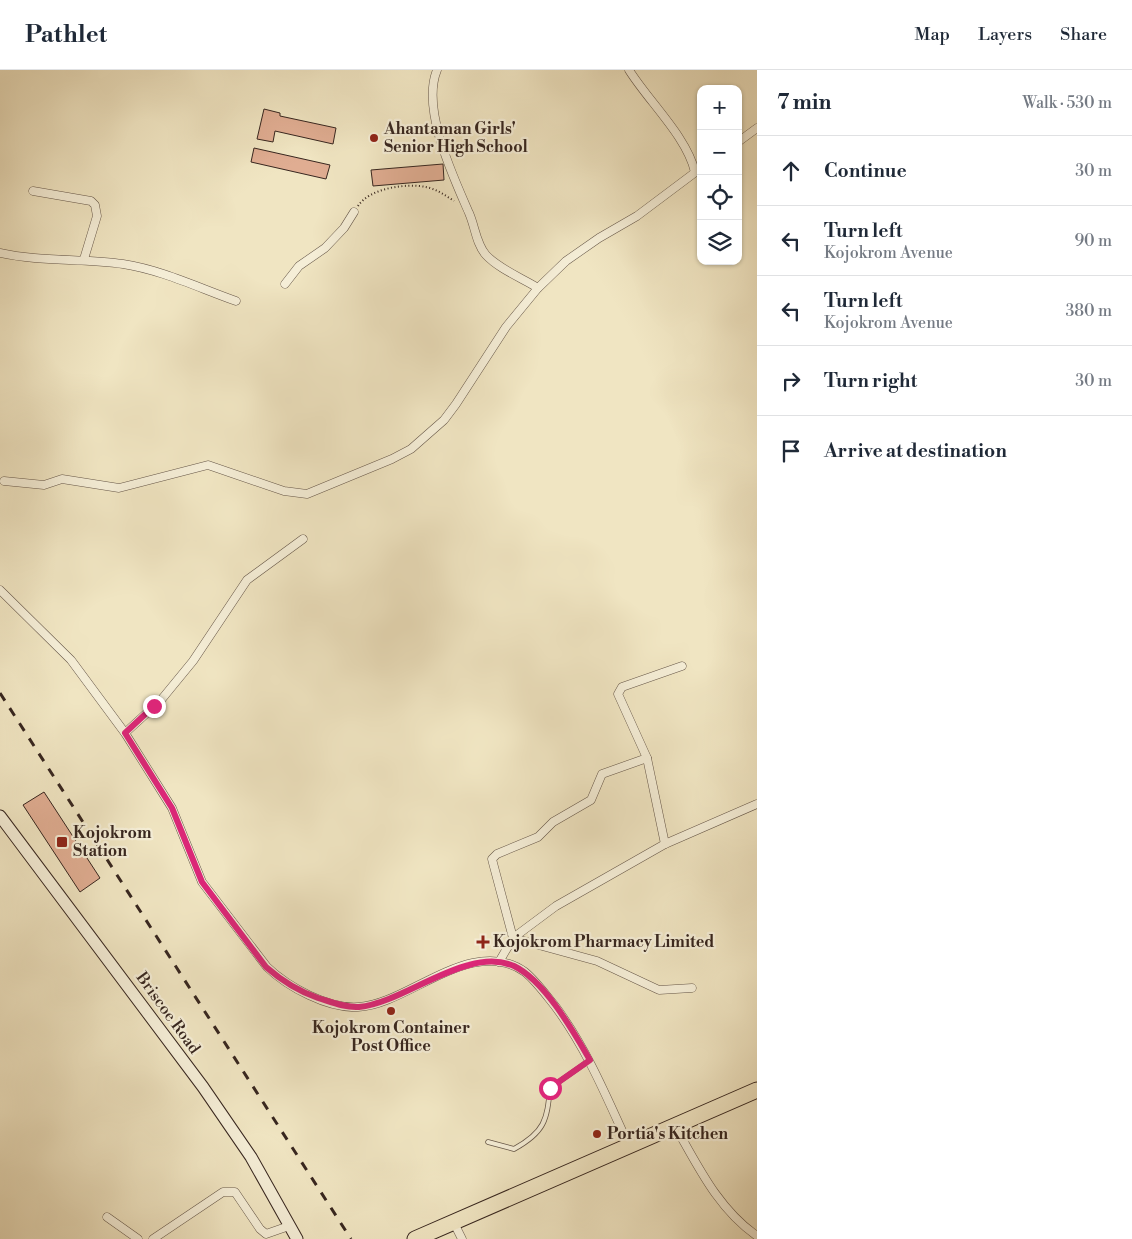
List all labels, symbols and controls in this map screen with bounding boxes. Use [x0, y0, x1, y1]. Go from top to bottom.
text: Pathlet [25, 20, 107, 50]
text: Map [915, 23, 950, 46]
text: Layers [978, 23, 1032, 46]
text: Share [1060, 23, 1107, 46]
map controls [697, 85, 742, 265]
button: + [697, 85, 742, 130]
text: 7 min [777, 90, 831, 116]
text: Walk · 530 m [1023, 93, 1112, 113]
place label: Ahantaman Girls' Senior High School [383, 119, 529, 157]
button: − [697, 130, 742, 175]
marker: Ahantaman Girls' Senior High School [368, 132, 380, 144]
icon: ahead [777, 157, 805, 185]
text: Continue [824, 159, 907, 183]
text: 30 m [1075, 161, 1112, 181]
button: locate [697, 175, 742, 220]
text: Turn left [824, 219, 903, 243]
button: layers [697, 220, 742, 265]
icon: left [777, 227, 805, 255]
text: 90 m [1074, 231, 1112, 251]
text: Kojokrom Avenue [824, 243, 953, 263]
text: Turn left [824, 289, 903, 313]
icon: left [777, 297, 805, 325]
text: 380 m [1065, 301, 1112, 321]
text: Kojokrom Avenue [824, 313, 953, 333]
icon: right [777, 367, 805, 395]
text: Turn right [824, 369, 917, 393]
text: 30 m [1075, 371, 1112, 391]
icon: arrive [777, 437, 805, 465]
text: Arrive at destination [824, 439, 1007, 463]
route end [143, 695, 166, 718]
place label: Kojokrom Station [73, 823, 152, 861]
marker: Kojokrom Station [55, 835, 69, 849]
place label: Kojokrom Pharmacy Limited [493, 932, 714, 952]
marker: Kojokrom Pharmacy Limited [477, 936, 489, 948]
street label: Briscoe Road [131, 967, 204, 1058]
marker: Kojokrom Container Post Office [385, 1005, 397, 1017]
place label: Kojokrom Container Post Office [312, 1018, 470, 1056]
route start [539, 1077, 562, 1100]
place label: Portia's Kitchen [607, 1124, 728, 1144]
marker: Portia's Kitchen [591, 1128, 603, 1140]

